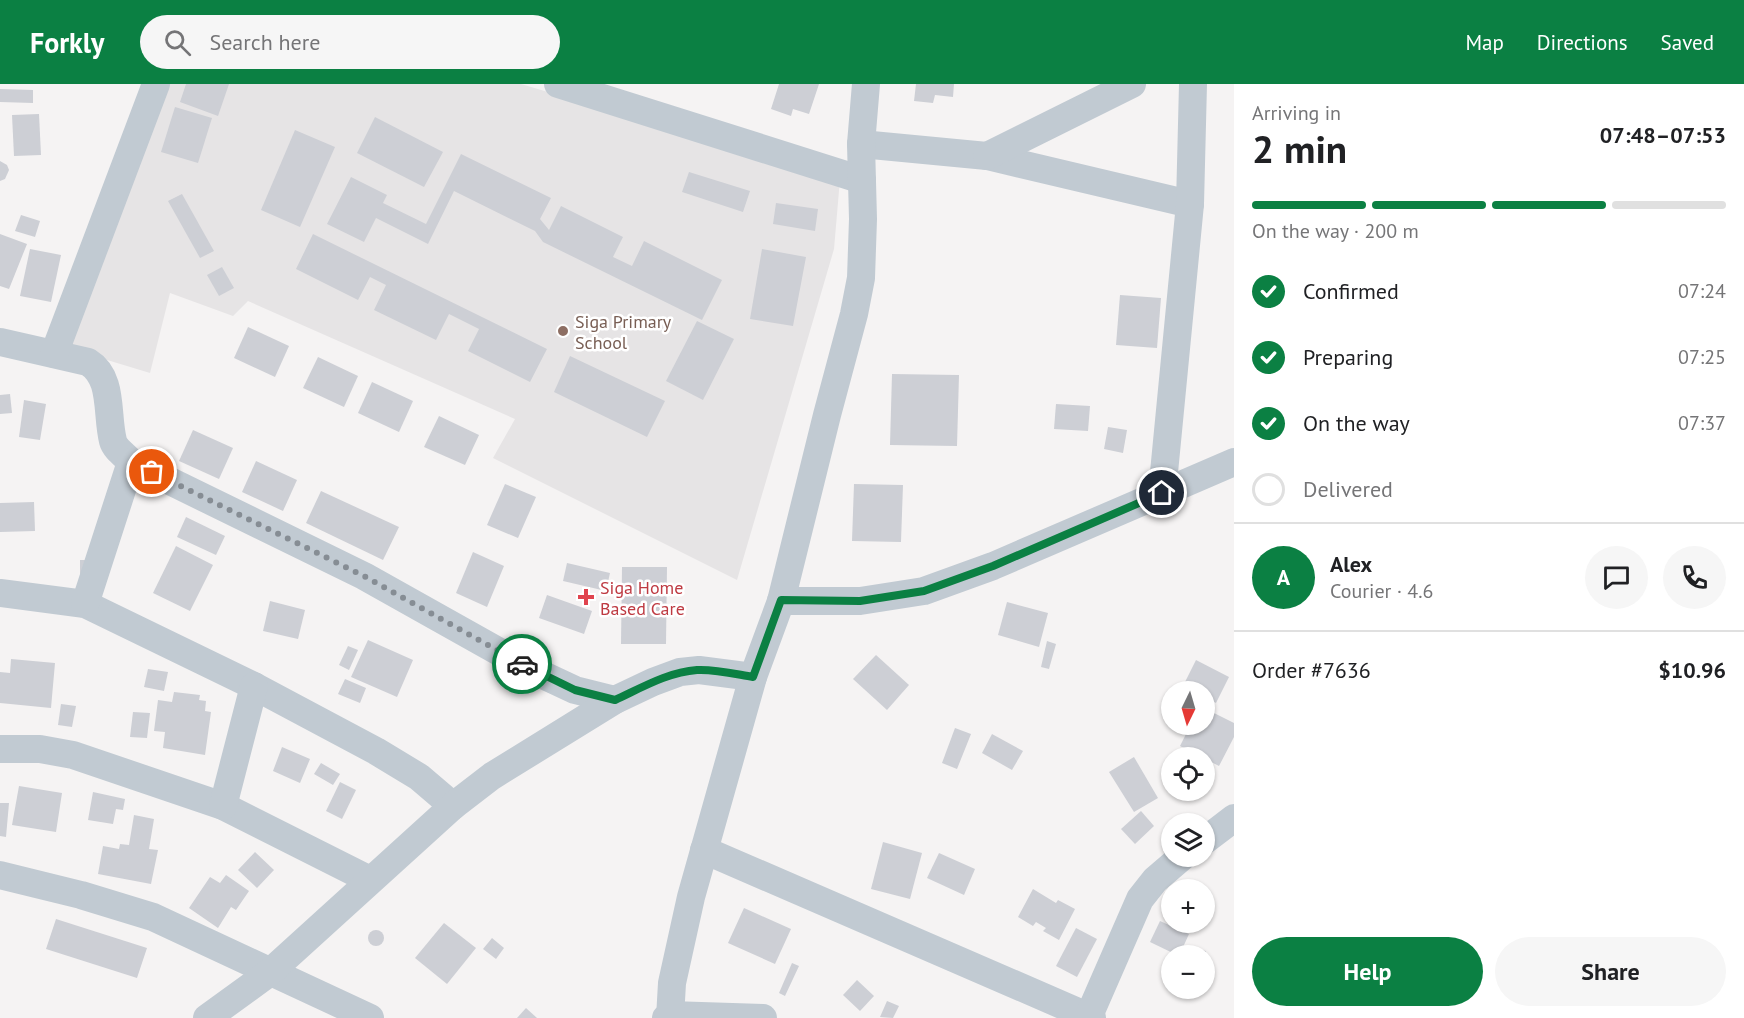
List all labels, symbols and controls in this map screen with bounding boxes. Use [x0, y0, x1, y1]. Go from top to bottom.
search box [140, 15, 560, 69]
text: Forkly [30, 24, 104, 61]
icon: search [161, 26, 194, 59]
text: Search here [209, 28, 320, 56]
text: Map [1465, 29, 1504, 56]
text: Directions [1537, 29, 1628, 56]
text: Saved [1661, 29, 1714, 56]
text: Arriving in [1252, 100, 1341, 126]
text: 07:48–07:53 [1600, 121, 1726, 149]
text: 2 min [1252, 123, 1347, 174]
text: On the way · 200 m [1252, 218, 1419, 244]
icon: check [1252, 275, 1285, 308]
text: Confirmed [1303, 277, 1399, 305]
text: 07:24 [1678, 278, 1726, 304]
place label: Siga Primary School [575, 310, 672, 354]
marker: Siga Primary School [556, 324, 570, 338]
icon: check [1252, 341, 1285, 374]
text: Preparing [1303, 343, 1393, 371]
text: 07:25 [1678, 344, 1726, 370]
icon: check [1252, 407, 1285, 440]
text: On the way [1303, 409, 1410, 437]
text: 07:37 [1678, 410, 1726, 436]
pin [126, 446, 177, 497]
icon: bag [135, 455, 168, 488]
pin [1136, 467, 1187, 518]
text: Delivered [1303, 475, 1393, 503]
icon: home [1145, 476, 1178, 509]
button: chat [1585, 546, 1648, 609]
button: phone [1663, 546, 1726, 609]
text: Alex [1330, 550, 1372, 578]
text: A [1277, 563, 1290, 591]
place label: Siga Home Based Care [600, 576, 685, 620]
text: Courier · 4.6 [1330, 578, 1433, 604]
marker: Siga Home Based Care [577, 588, 595, 606]
courier [492, 634, 552, 694]
icon: car [506, 648, 539, 681]
text: Order #7636 [1252, 656, 1371, 684]
text: $10.96 [1658, 656, 1726, 684]
north arrow [1161, 681, 1215, 735]
map controls [1161, 681, 1215, 999]
button: locate [1161, 747, 1215, 801]
button: layers [1161, 813, 1215, 867]
button: + [1161, 879, 1215, 933]
button: Help [1252, 937, 1483, 1006]
button: Share [1495, 937, 1726, 1006]
button: − [1161, 945, 1215, 999]

